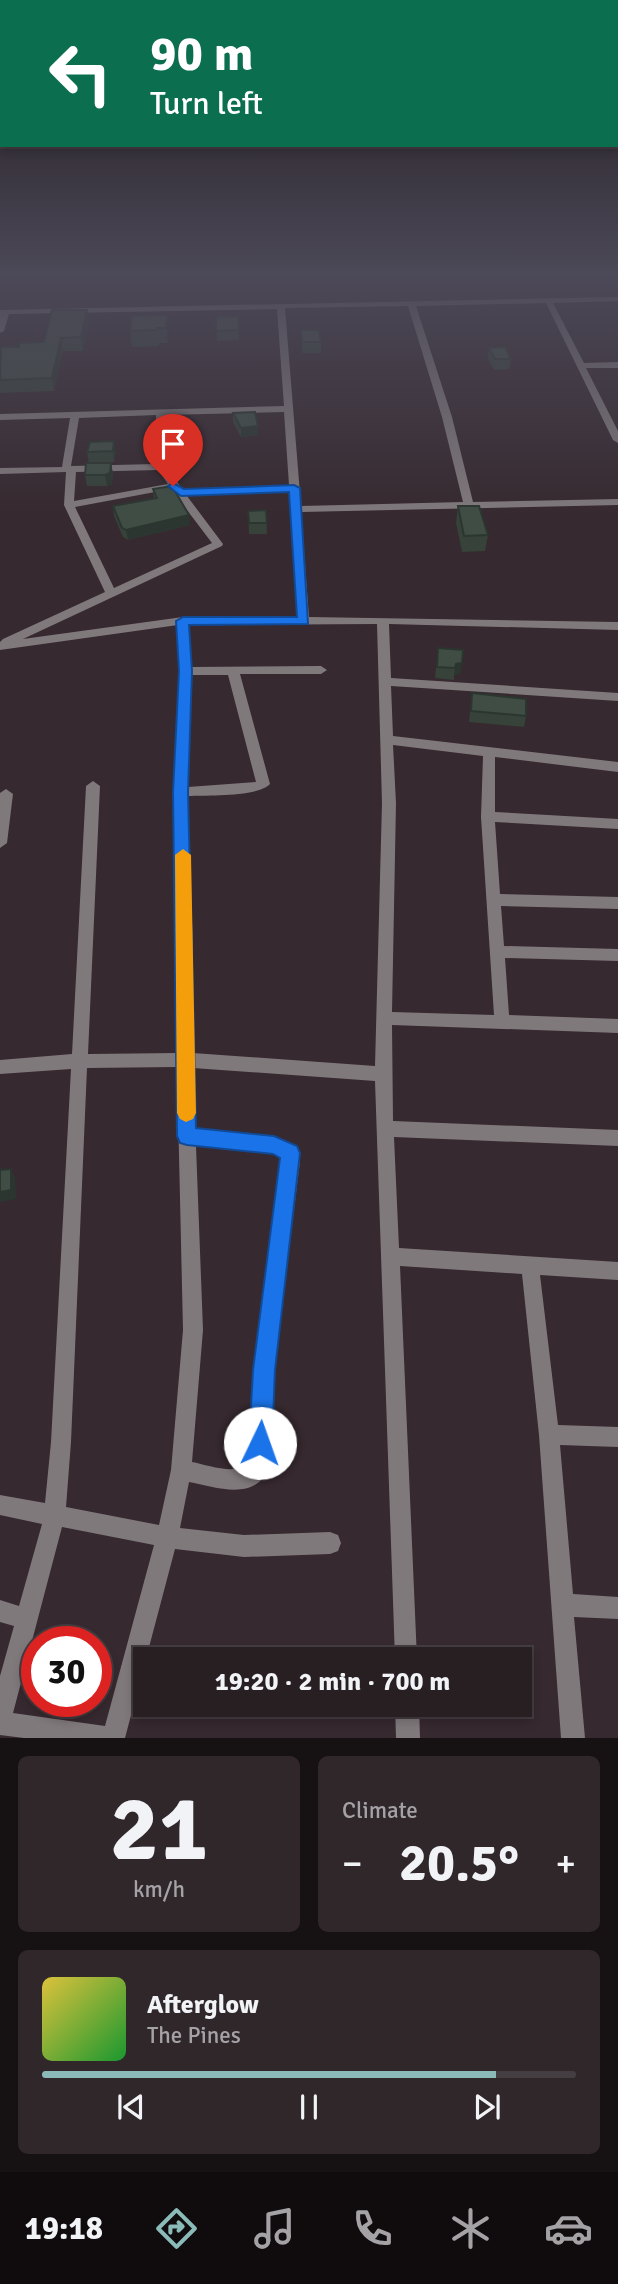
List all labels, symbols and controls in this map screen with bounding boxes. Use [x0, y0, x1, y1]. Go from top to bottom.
text: 90 m [150, 24, 253, 84]
icon: left [35, 28, 126, 119]
text: Turn left [150, 84, 263, 123]
pin [143, 414, 203, 486]
icon: arrive [154, 425, 192, 463]
position arrow [223, 1406, 297, 1480]
speed limit sign: 30 [21, 1626, 112, 1717]
text: 19:20 · 2 min · 700 m [215, 1666, 450, 1698]
text: 21 [110, 1773, 208, 1886]
text: Climate [342, 1796, 418, 1825]
text: 20.5° [399, 1831, 519, 1895]
text: − [342, 1840, 363, 1887]
text: + [555, 1840, 576, 1887]
text: km/h [133, 1875, 185, 1904]
text: Afterglow [147, 1989, 259, 2021]
text: The Pines [147, 2021, 241, 2050]
icon: previous [112, 2088, 150, 2126]
icon: pause [290, 2088, 328, 2126]
icon: next [468, 2088, 506, 2126]
icon: directions [152, 2204, 201, 2253]
icon: music [250, 2204, 299, 2253]
icon: phone [348, 2204, 397, 2253]
icon: climate [446, 2204, 495, 2253]
icon: car [544, 2204, 593, 2253]
text: 19:18 [25, 2209, 103, 2248]

